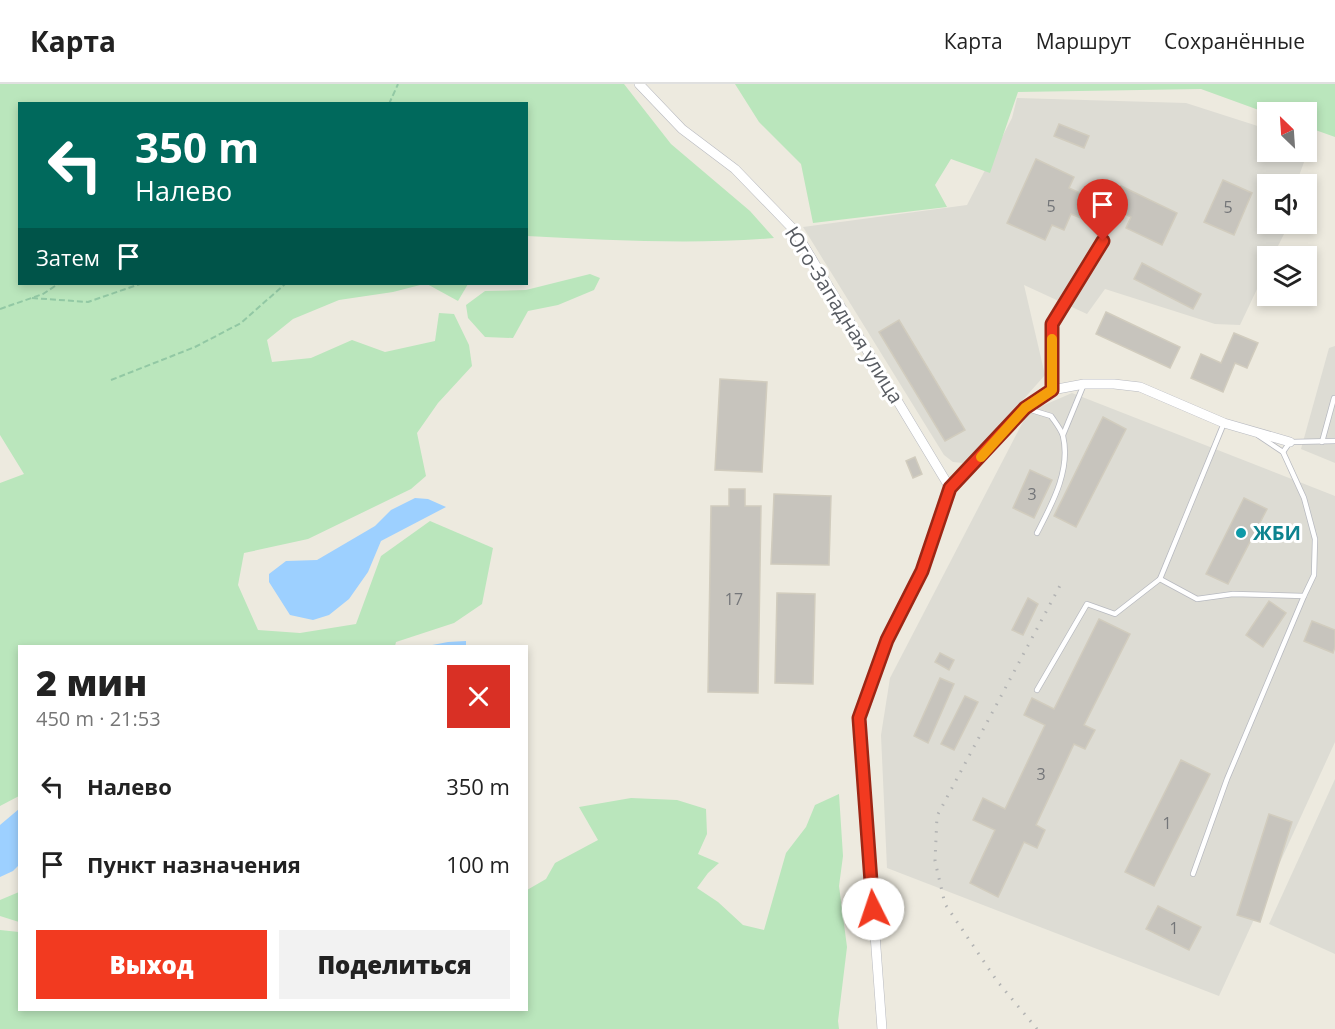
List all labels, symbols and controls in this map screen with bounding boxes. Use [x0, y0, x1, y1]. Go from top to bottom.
text: Карта [30, 22, 116, 60]
text: Карта [944, 27, 1003, 55]
text: Маршрут [1036, 27, 1131, 55]
text: Сохранённые [1164, 27, 1305, 55]
north arrow [1257, 102, 1317, 162]
map controls [1257, 102, 1317, 306]
text: 350 m [135, 118, 259, 175]
icon: left [36, 126, 114, 204]
text: Налево [135, 172, 232, 209]
button: sound [1257, 174, 1317, 234]
pin [1077, 179, 1128, 241]
icon: arrive [1086, 188, 1119, 221]
house number: 5 [1046, 195, 1056, 217]
house number: 5 [1223, 196, 1233, 218]
street label: Юго-Западная улица [779, 221, 910, 408]
icon: arrive [112, 240, 145, 273]
text: Затем [36, 242, 100, 272]
button: layers [1257, 246, 1317, 306]
house number: 3 [1027, 483, 1037, 505]
place label: ЖБИ [1253, 519, 1301, 546]
marker: ЖБИ [1234, 526, 1248, 540]
house number: 17 [725, 588, 743, 610]
text: 2 мин [36, 658, 147, 707]
button: close [447, 665, 510, 728]
text: 450 m · 21:53 [36, 705, 161, 732]
house number: 3 [1036, 763, 1046, 785]
icon: left [36, 770, 69, 803]
text: Налево [87, 771, 172, 801]
text: 350 m [446, 771, 510, 801]
house number: 1 [1162, 812, 1172, 834]
icon: arrive [36, 848, 69, 881]
text: Пункт назначения [87, 849, 301, 879]
text: 100 m [446, 849, 510, 879]
position arrow [841, 877, 905, 941]
house number: 1 [1169, 917, 1179, 939]
button: Выход [36, 930, 267, 999]
button: Поделиться [279, 930, 510, 999]

